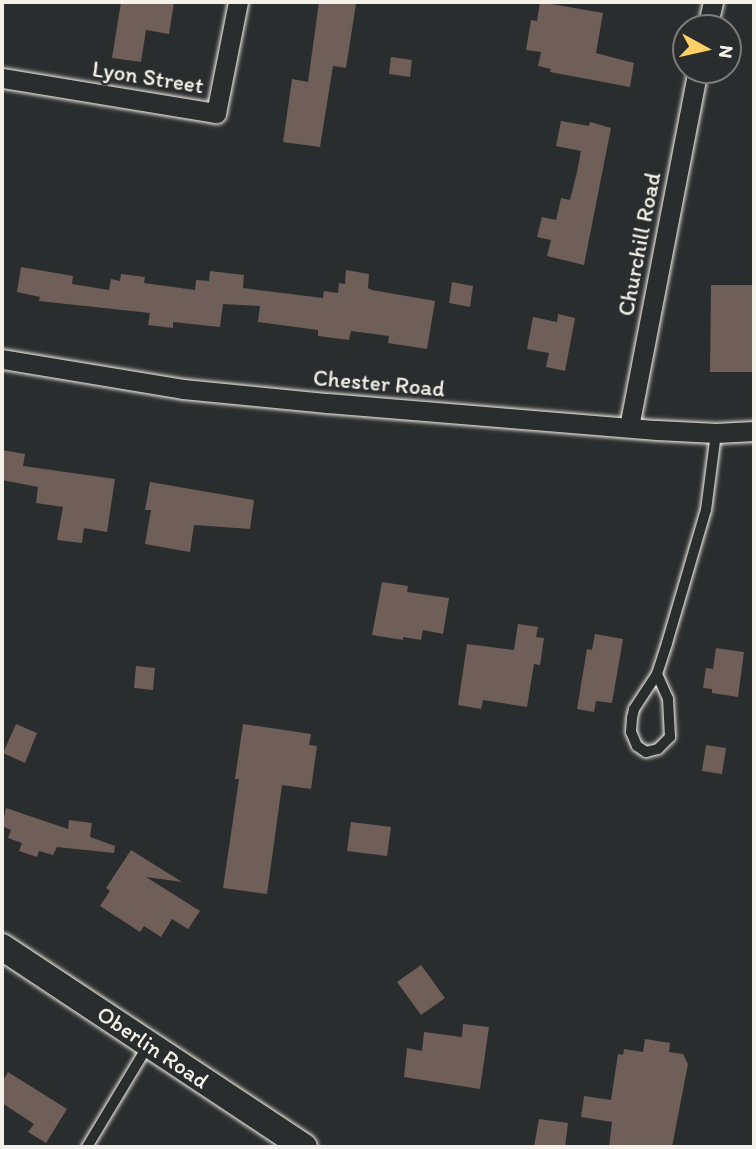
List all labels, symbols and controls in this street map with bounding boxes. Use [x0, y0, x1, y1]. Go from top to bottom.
north arrow [672, 14, 742, 84]
text: N [714, 44, 739, 60]
street label: Lyon Street [91, 55, 205, 99]
street label: Churchill Road [612, 170, 666, 318]
street label: Chester Road [312, 364, 446, 402]
street label: Oberlin Road [92, 1000, 214, 1094]

